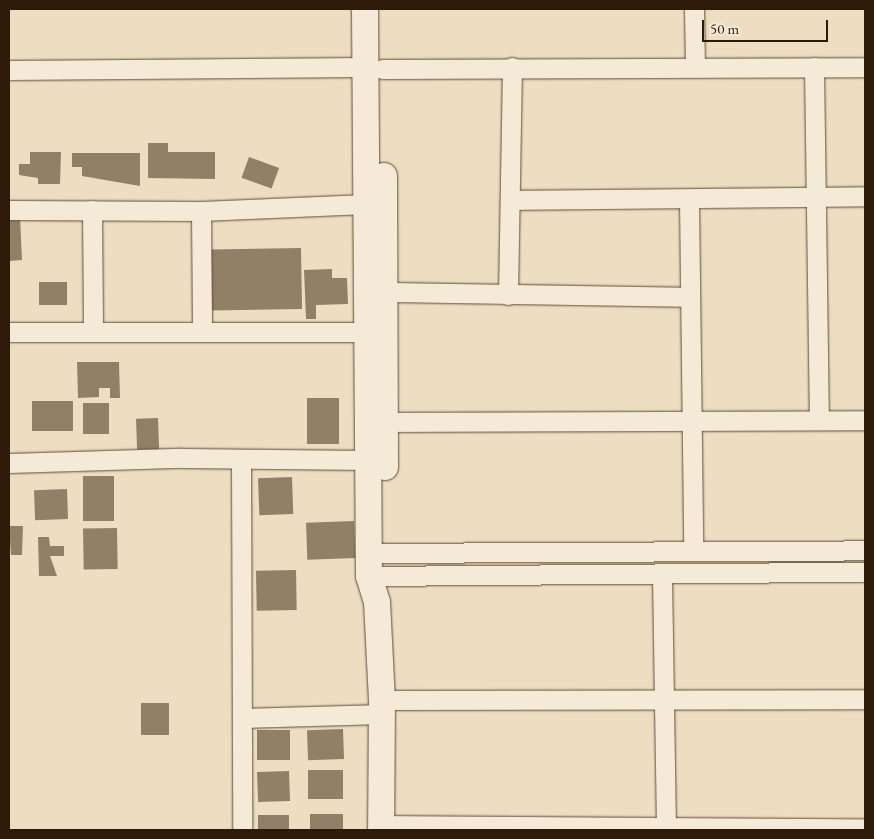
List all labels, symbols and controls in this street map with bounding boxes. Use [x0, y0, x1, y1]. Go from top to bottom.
scale bar [704, 10, 830, 42]
text: 50 m [710, 19, 739, 38]

